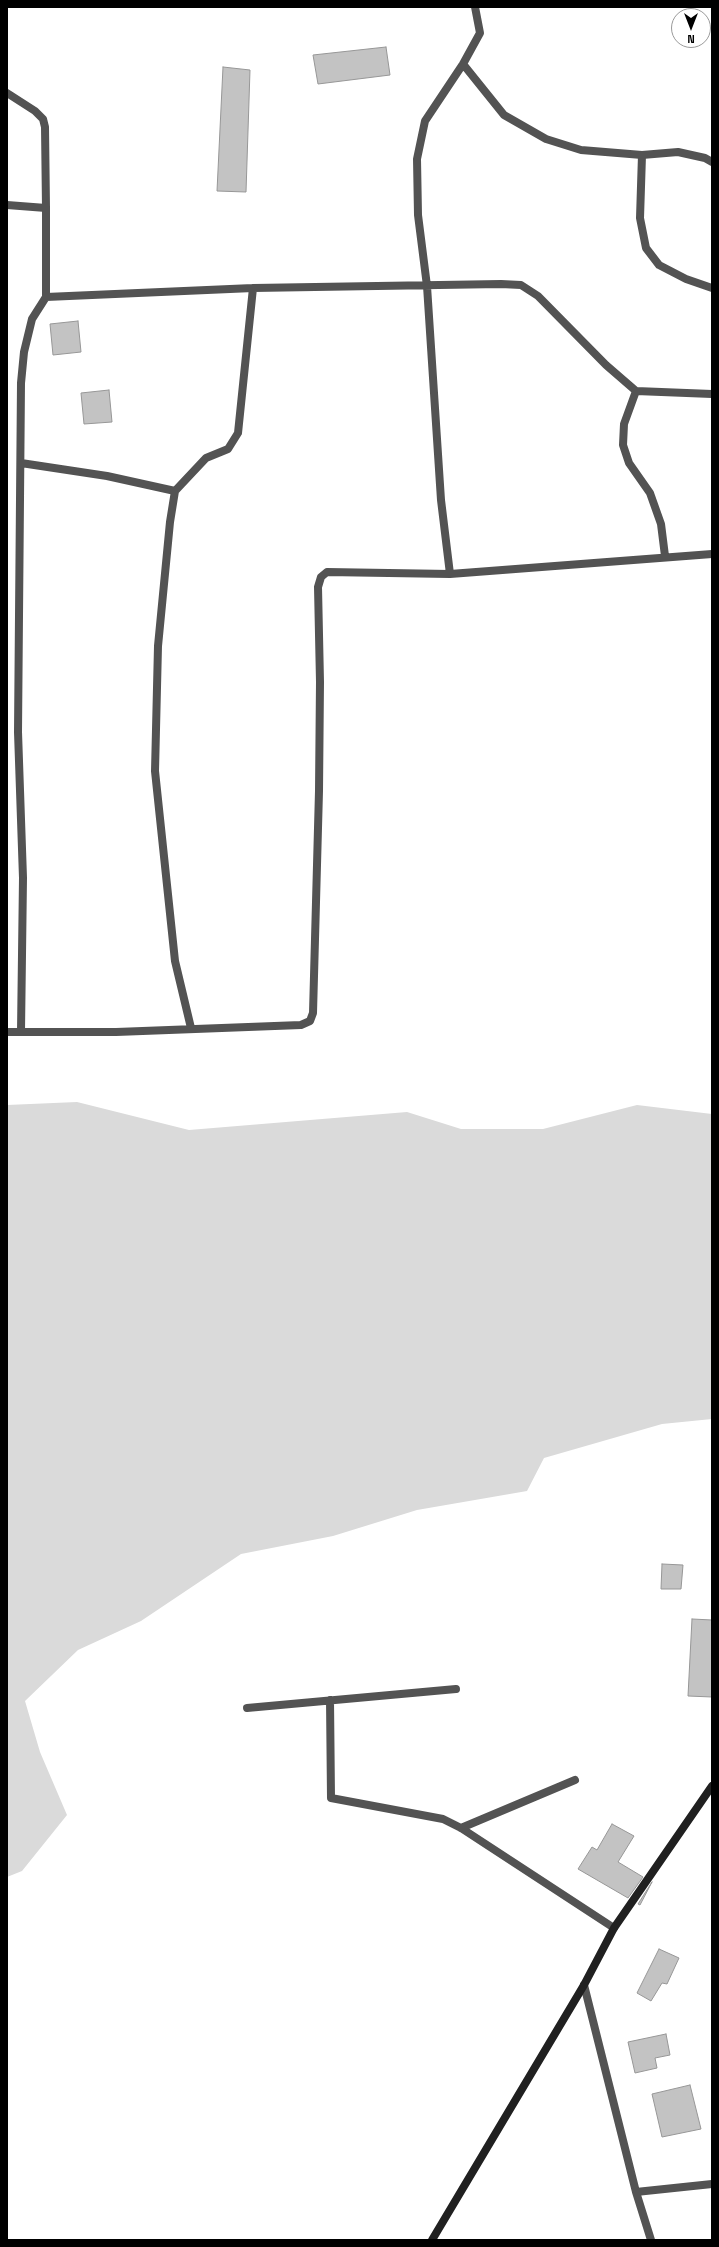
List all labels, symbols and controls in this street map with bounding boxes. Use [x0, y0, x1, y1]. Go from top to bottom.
north arrow [671, 8, 711, 48]
text: N [687, 32, 695, 46]

